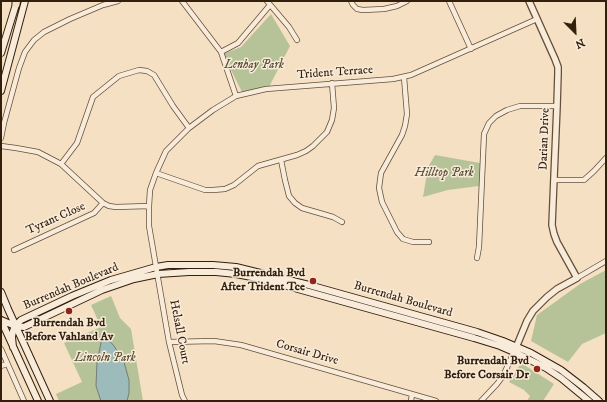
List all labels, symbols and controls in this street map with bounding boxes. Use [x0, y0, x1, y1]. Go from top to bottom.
north arrow [555, 12, 595, 52]
text: N [573, 35, 587, 51]
park label: Lenhay Park [224, 59, 284, 73]
street label: Trident Terrace [297, 63, 373, 83]
street label: Darian Drive [537, 108, 553, 170]
park label: Hilltop Park [415, 167, 473, 181]
street label: Tyrant Close [24, 200, 88, 238]
street label: Burrendah Boulevard [21, 260, 121, 314]
place label: Burrendah Bvd After Trident Tce [221, 267, 305, 295]
marker: Burrendah Bvd After Trident Tce [308, 276, 318, 286]
street label: Burrendah Boulevard [352, 279, 454, 321]
street label: Helsall Court [166, 299, 192, 365]
marker: Burrendah Bvd Before Vahland Av [64, 306, 74, 316]
place label: Burrendah Bvd Before Vahland Av [25, 317, 113, 345]
street label: Corsair Drive [274, 337, 340, 369]
park label: Lincoln Park [74, 352, 136, 366]
place label: Burrendah Bvd Before Corsair Dr [444, 355, 529, 383]
marker: Burrendah Bvd Before Corsair Dr [532, 364, 542, 374]

